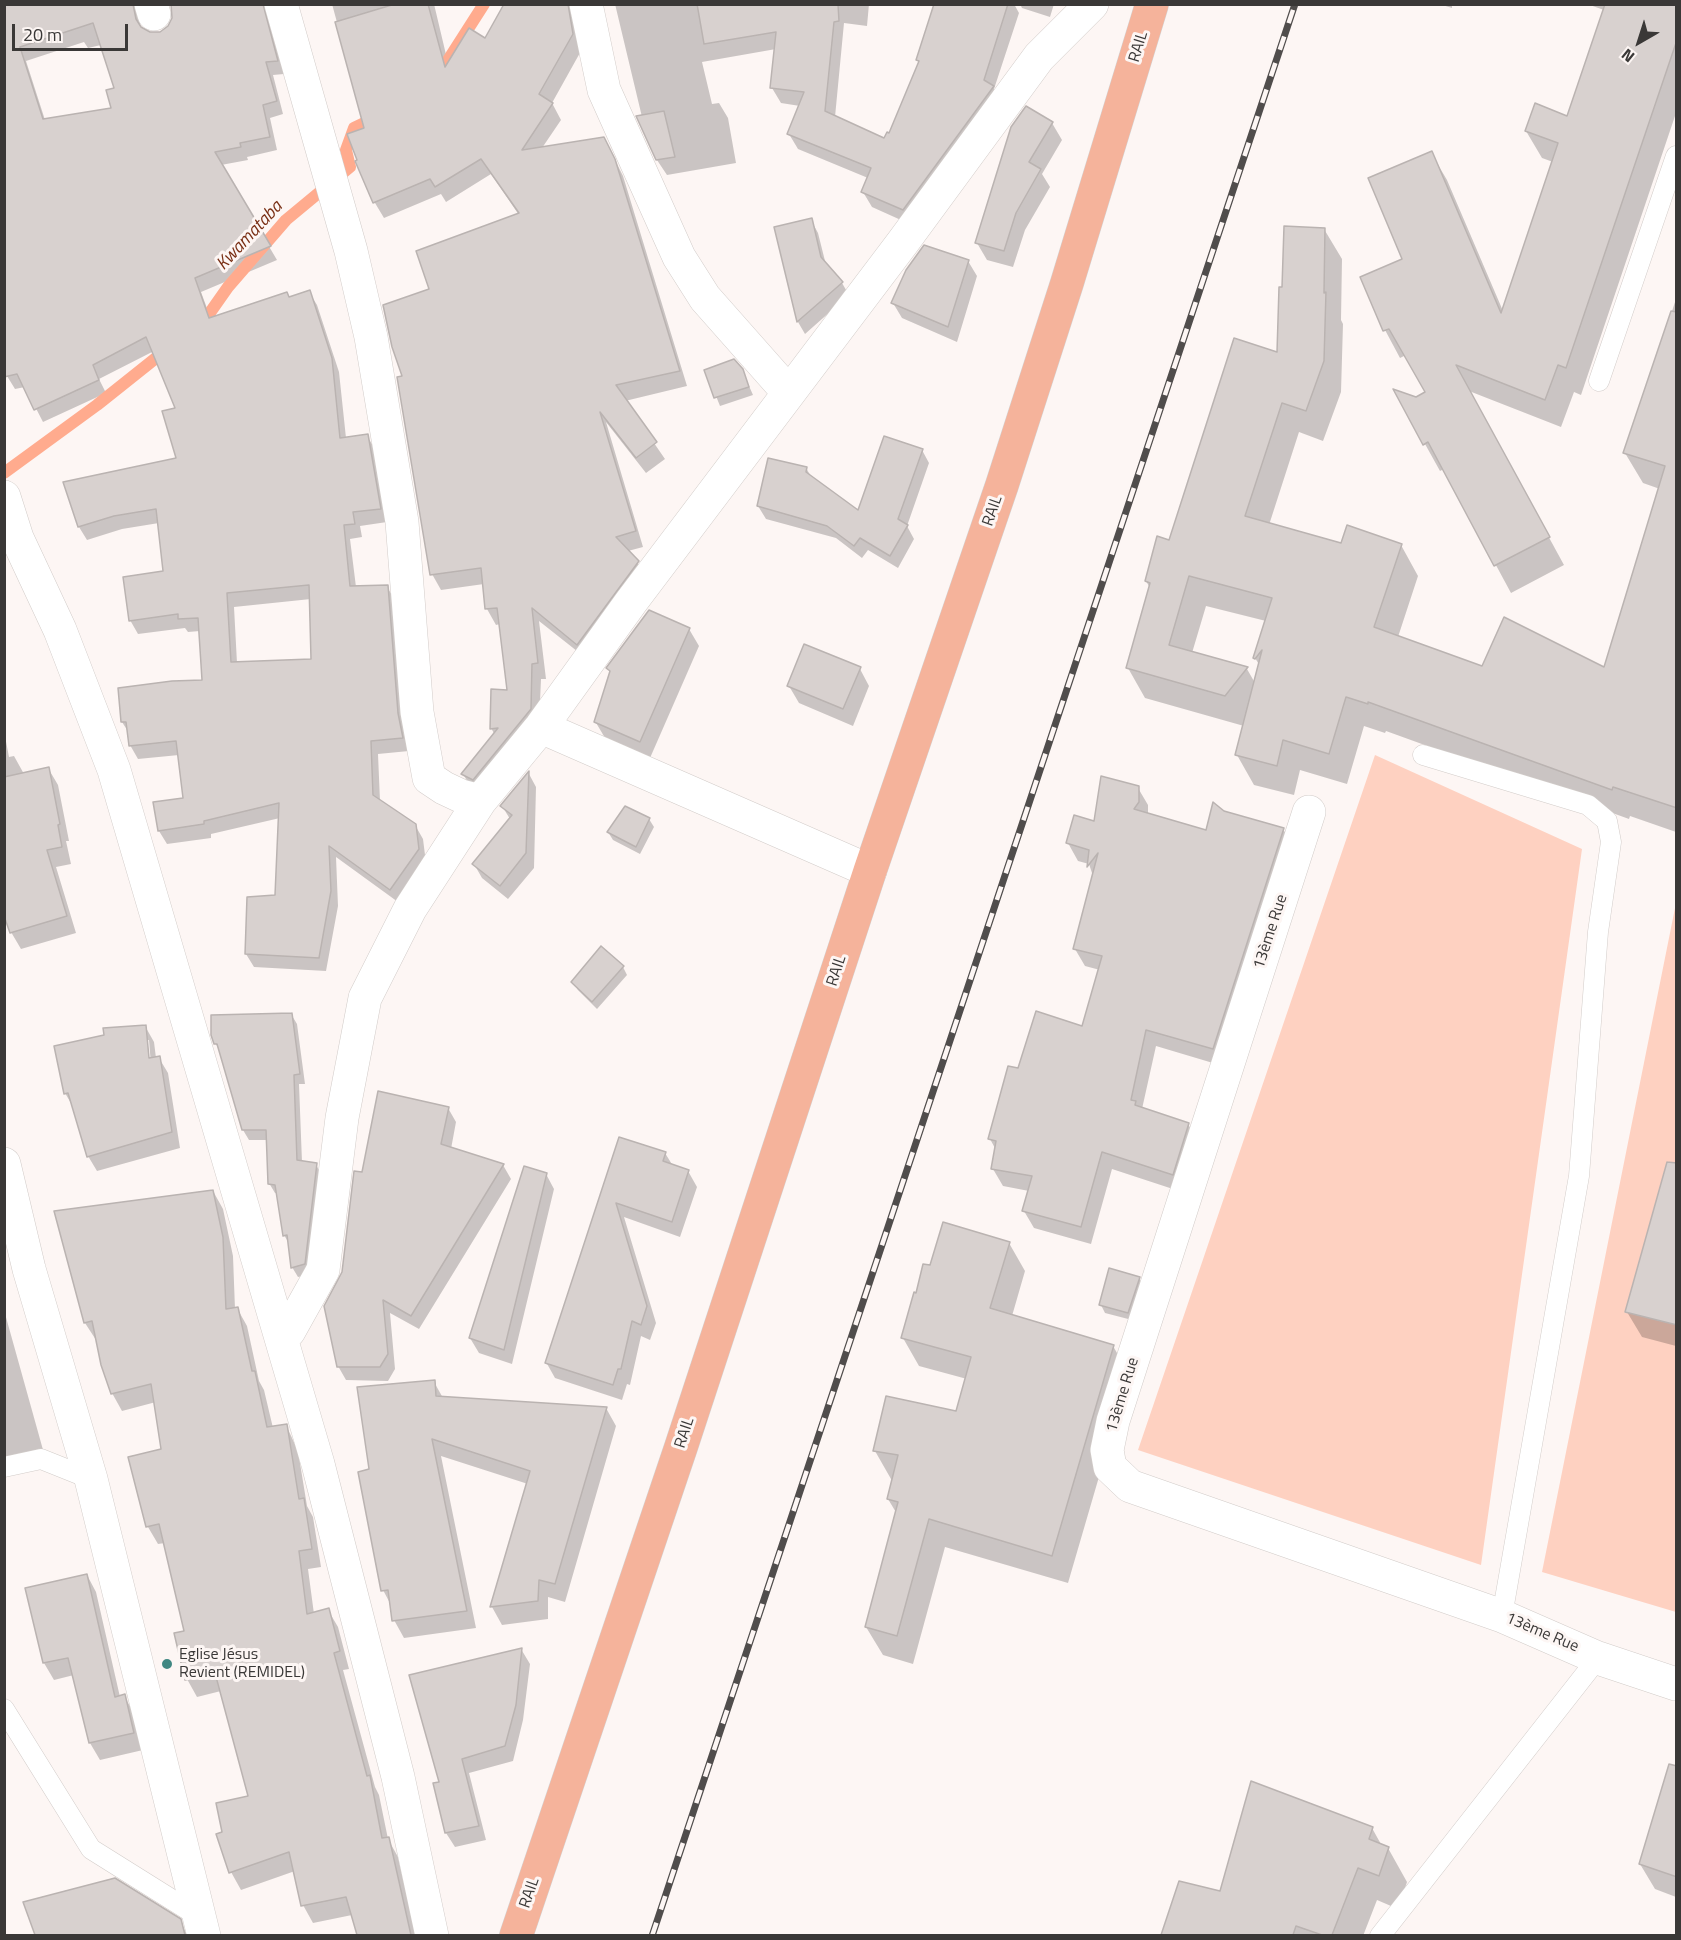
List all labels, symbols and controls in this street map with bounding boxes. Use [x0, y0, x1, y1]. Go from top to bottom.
scale bar [15, 12, 130, 50]
north arrow [1609, 12, 1669, 72]
text: 20 m [23, 21, 62, 48]
street label: RAIL [1125, 29, 1153, 65]
text: N [1616, 43, 1640, 69]
water label: Kwamataba [212, 197, 288, 275]
street label: RAIL [979, 493, 1007, 529]
street label: 13ème Rue [1250, 892, 1292, 972]
street label: RAIL [823, 953, 851, 989]
street label: 13ème Rue [1103, 1355, 1143, 1435]
street label: RAIL [671, 1415, 699, 1451]
street label: 13ème Rue [1503, 1609, 1581, 1657]
place label: Eglise Jésus Revient (REMIDEL) [179, 1645, 305, 1683]
marker: Eglise Jésus Revient (REMIDEL) [160, 1657, 174, 1671]
street label: RAIL [516, 1875, 544, 1911]

